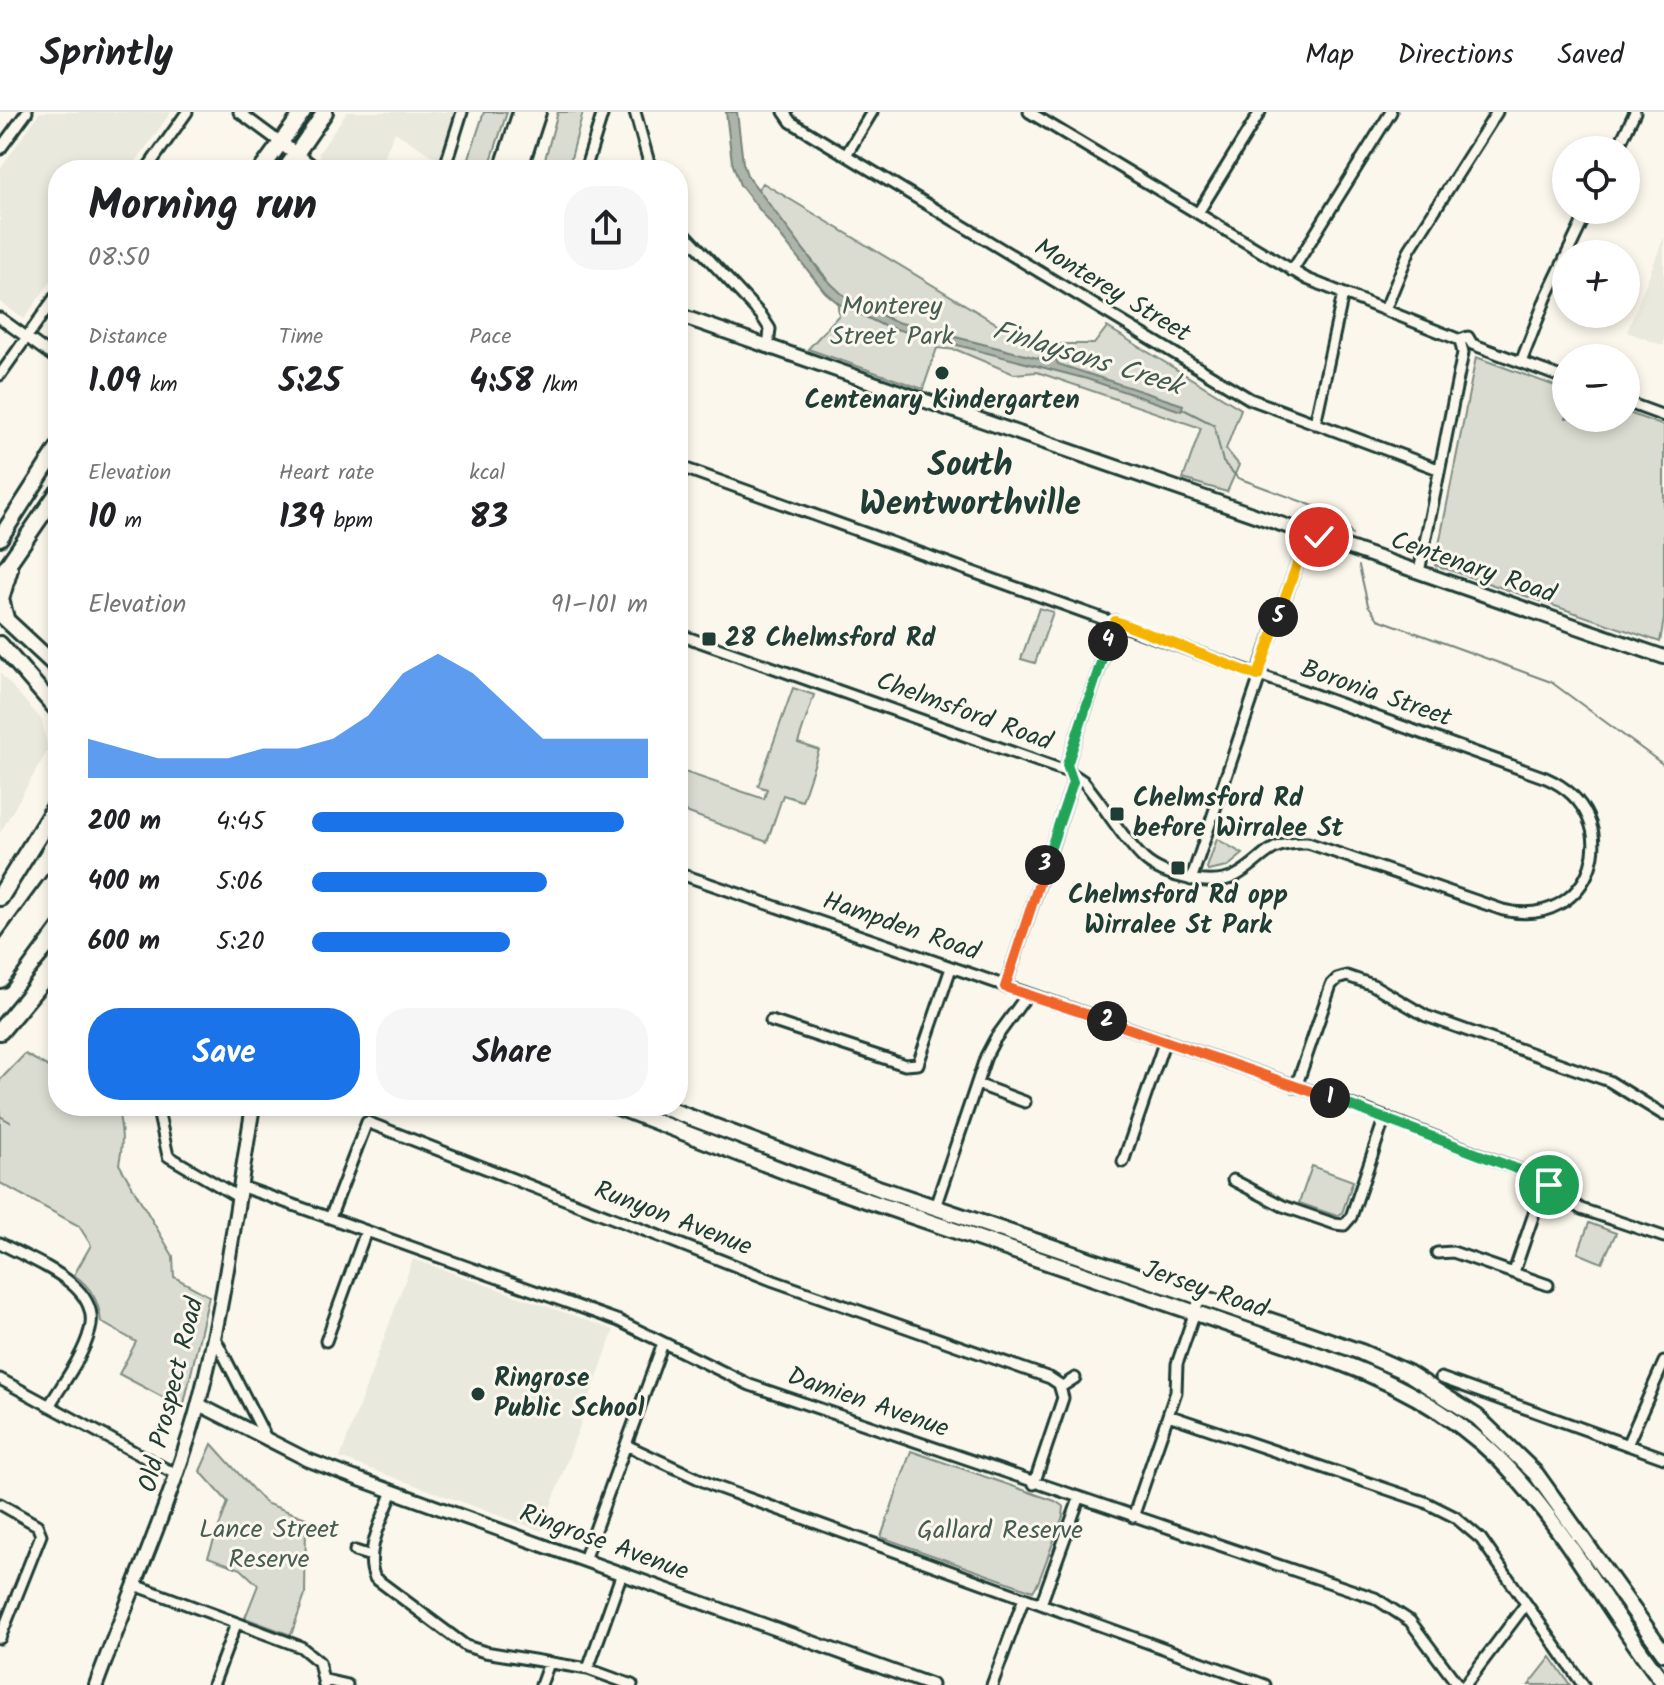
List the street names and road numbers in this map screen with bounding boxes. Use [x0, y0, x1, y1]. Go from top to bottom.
street label: Monterey Street [1025, 227, 1199, 355]
street label: Centenary Road [1385, 520, 1562, 616]
street label: Boronia Street [1295, 649, 1458, 740]
street label: Chelmsford Road [870, 661, 1059, 764]
street label: Hampden Road [817, 880, 986, 974]
street label: Runyon Avenue [588, 1170, 758, 1269]
street label: Jersey Road [1137, 1249, 1274, 1331]
street label: Old Prospect Road [127, 1292, 217, 1497]
street label: Damien Avenue [782, 1356, 955, 1450]
street label: Ringrose Avenue [513, 1493, 695, 1593]

